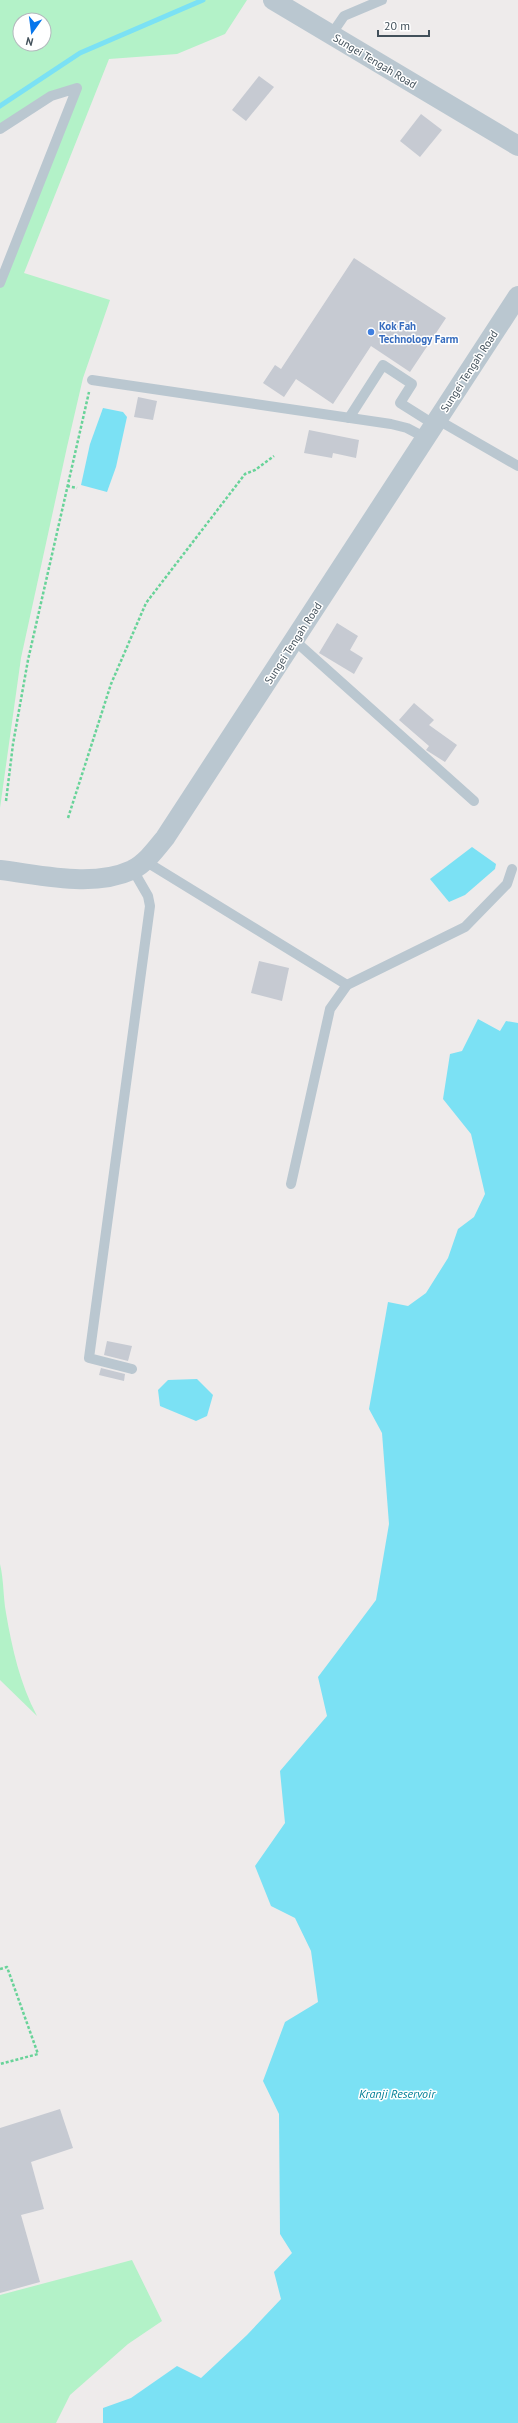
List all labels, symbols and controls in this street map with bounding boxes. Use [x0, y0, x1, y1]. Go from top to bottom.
north arrow [12, 12, 52, 52]
scale bar [378, 12, 429, 38]
text: 20 m [384, 18, 410, 33]
street label: Sungei Tengah Road [331, 31, 419, 91]
text: N [24, 34, 35, 49]
place label: Kok Fah Technology Farm [379, 319, 459, 346]
marker: Kok Fah Technology Farm [366, 327, 376, 337]
street label: Sungei Tengah Road [437, 327, 501, 415]
street label: Sungei Tengah Road [261, 599, 325, 687]
water label: Kranji Reservoir [359, 2086, 436, 2101]

